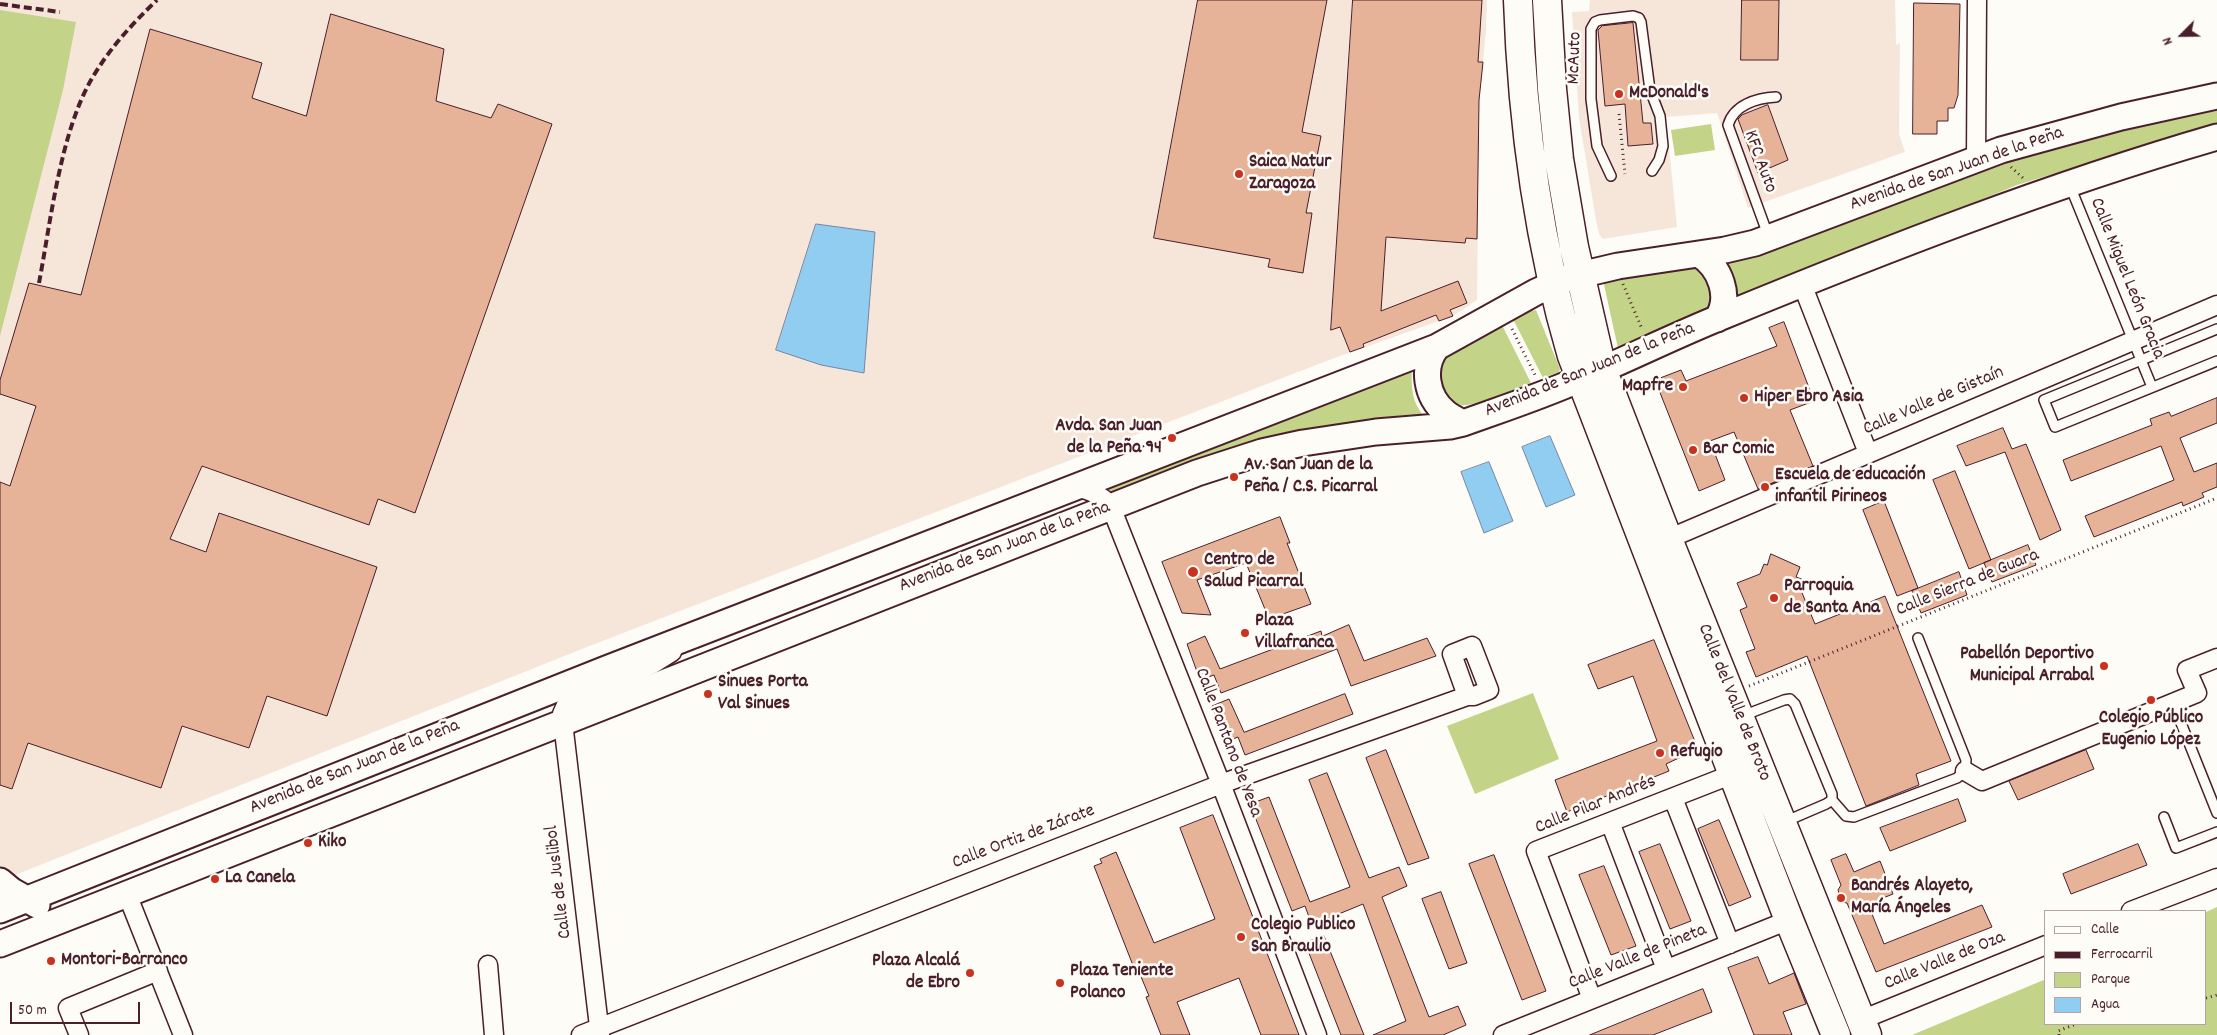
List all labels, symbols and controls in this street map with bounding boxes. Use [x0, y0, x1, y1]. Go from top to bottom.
north arrow [2157, 10, 2207, 60]
street label: McAuto [1564, 31, 1588, 85]
text: N [2158, 34, 2179, 48]
place label: McDonald's [1629, 83, 1709, 105]
marker: McDonald's [1613, 88, 1625, 100]
street label: Avenida de San Juan de la Peña [1847, 123, 2067, 217]
street label: KFC Auto [1737, 128, 1781, 196]
place label: Saica Natur Zaragoza [1249, 152, 1331, 196]
marker: Saica Natur Zaragoza [1233, 168, 1245, 180]
street label: Calle Miguel León Gracia [2083, 195, 2169, 363]
street label: Avenida de San Juan de la Peña [1482, 318, 1698, 424]
street label: Calle Valle de Gistaín [1860, 362, 2008, 442]
place label: Mapfre [1622, 376, 1673, 398]
marker: Mapfre [1677, 381, 1689, 393]
place label: Hiper Ebro Asia [1754, 387, 1863, 409]
marker: Hiper Ebro Asia [1738, 392, 1750, 404]
place label: Avda. San Juan de la Peña 94 [1055, 416, 1162, 460]
marker: Avda. San Juan de la Peña 94 [1166, 432, 1178, 444]
place label: Bar Comic [1703, 439, 1774, 461]
marker: Bar Comic [1687, 444, 1699, 456]
place label: Av. San Juan de la Peña / C.S. Picarral [1244, 455, 1377, 499]
place label: Escuela de educación infantil Pirineos [1775, 465, 1926, 509]
marker: Av. San Juan de la Peña / C.S. Picarral [1228, 471, 1240, 483]
marker: Escuela de educación infantil Pirineos [1759, 481, 1771, 493]
street label: Avenida de San Juan de la Peña [896, 497, 1114, 599]
street label: Calle Sierra de Guara [1893, 545, 2043, 623]
place label: Centro de Salud Picarral [1204, 550, 1303, 594]
marker: Centro de Salud Picarral [1186, 565, 1200, 579]
place label: Parroquia de Santa Ana [1784, 576, 1880, 620]
marker: Parroquia de Santa Ana [1768, 592, 1780, 604]
place label: Plaza Villafranca [1255, 611, 1334, 655]
street label: Calle del Valle de Broto [1691, 621, 1775, 785]
marker: Plaza Villafranca [1239, 627, 1251, 639]
place label: Pabellón Deportivo Municipal Arrabal [1960, 644, 2094, 688]
marker: Pabellón Deportivo Municipal Arrabal [2098, 660, 2110, 672]
street label: Calle Pantano de Yesa [1188, 665, 1266, 821]
place label: Sinues Porta Val Sinues [718, 672, 808, 716]
marker: Sinues Porta Val Sinues [702, 688, 714, 700]
marker: Colegio Público Eugenio López [2145, 694, 2157, 706]
place label: Colegio Público Eugenio López [2099, 708, 2203, 752]
street label: Avenida de San Juan de la Peña [247, 715, 463, 821]
place label: Refugio [1670, 742, 1723, 764]
marker: Refugio [1654, 747, 1666, 759]
street label: Calle Pilar Andrés [1532, 771, 1660, 841]
street label: Calle Ortiz de Zárate [949, 800, 1099, 876]
street label: Calle de Juslibol [542, 824, 578, 940]
place label: Kiko [318, 832, 346, 854]
marker: Kiko [302, 837, 314, 849]
place label: La Canela [225, 868, 295, 890]
marker: La Canela [209, 873, 221, 885]
place label: Bandrés Alayeto, María Ángeles [1851, 876, 1973, 920]
marker: Bandrés Alayeto, María Ángeles [1835, 892, 1847, 904]
legend [2044, 910, 2207, 1025]
place label: Colegio Publico San Braulio [1251, 915, 1355, 959]
text: Calle [2091, 919, 2119, 941]
street label: Calle Valle de Pineta [1566, 920, 1710, 996]
street label: Calle Valle de Oza [1881, 927, 2009, 997]
marker: Colegio Publico San Braulio [1235, 931, 1247, 943]
text: Ferrocarril [2091, 944, 2153, 966]
place label: Montori-Barranco [61, 950, 188, 972]
place label: Plaza Alcalá de Ebro [872, 951, 960, 995]
marker: Montori-Barranco [45, 955, 57, 967]
place label: Plaza Teniente Polanco [1070, 961, 1173, 1005]
marker: Plaza Alcalá de Ebro [964, 967, 976, 979]
text: Parque [2091, 969, 2130, 991]
marker: Plaza Teniente Polanco [1054, 977, 1066, 989]
scale bar [12, 992, 142, 1024]
text: Agua [2091, 994, 2119, 1016]
text: 50 m [18, 1000, 47, 1022]

